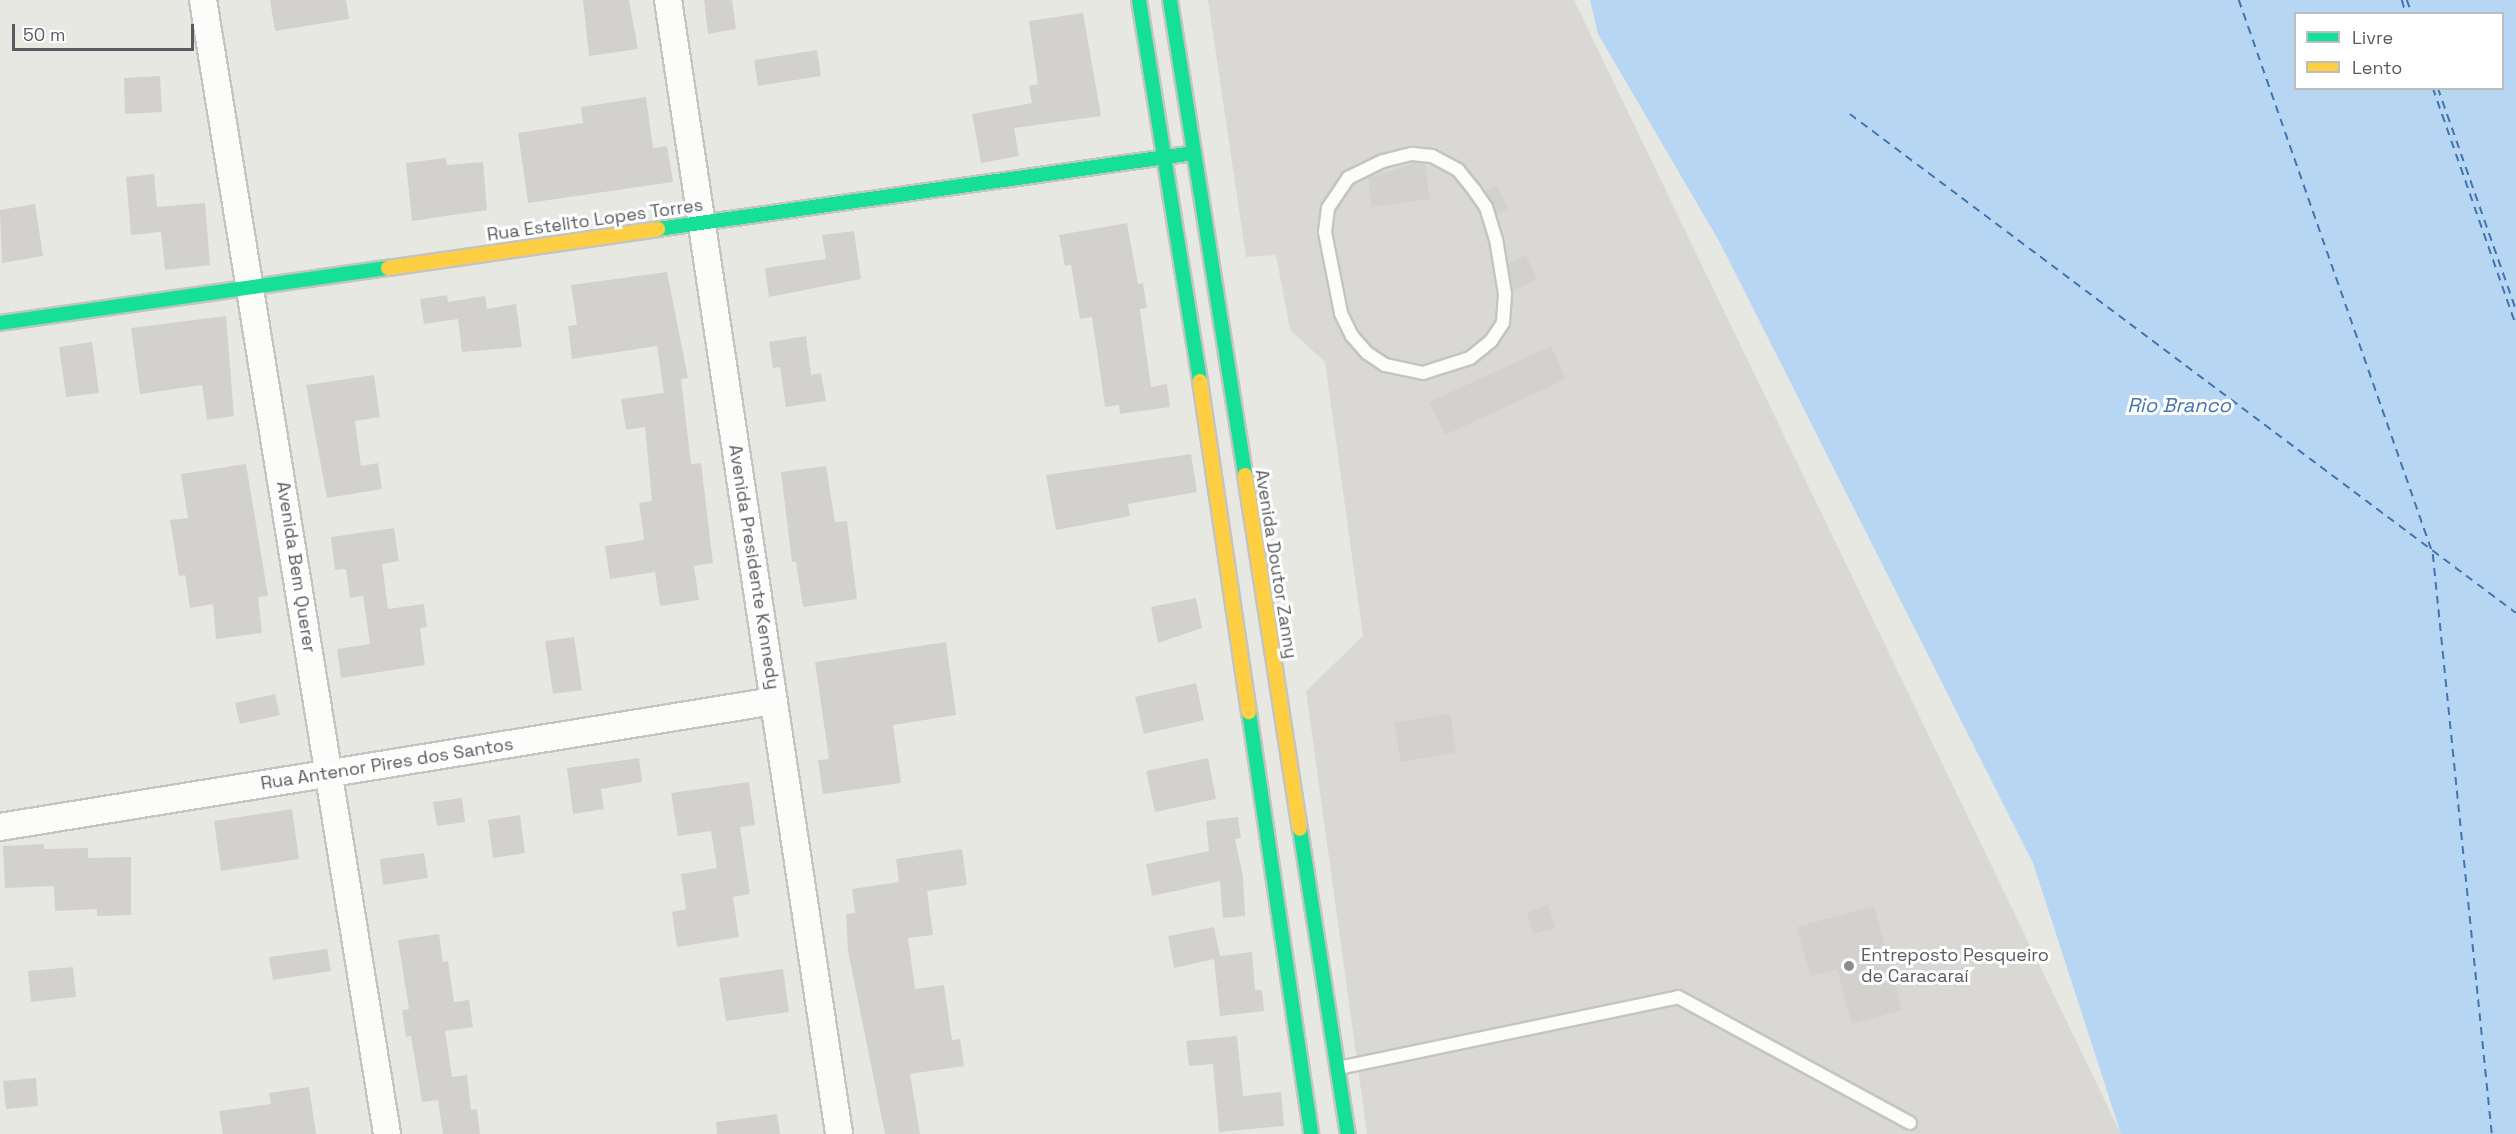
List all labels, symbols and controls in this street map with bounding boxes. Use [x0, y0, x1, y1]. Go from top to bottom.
scale bar [15, 12, 196, 50]
legend [2294, 12, 2504, 90]
text: 50 m [23, 23, 65, 46]
text: Livre [2352, 26, 2393, 49]
text: Lento [2352, 56, 2402, 79]
street label: Rua Estelito Lopes Torres [485, 194, 705, 246]
water label: Rio Branco [2127, 393, 2231, 417]
street label: Avenida Presidente Kennedy [724, 443, 784, 691]
street label: Avenida Doutor Zanny [1250, 468, 1302, 660]
street label: Avenida Bem Querer [272, 480, 320, 654]
street label: Rua Antenor Pires dos Santos [259, 733, 515, 795]
place label: Entreposto Pesqueiro de Caracaraí [1861, 945, 2049, 988]
marker: Entreposto Pesqueiro de Caracaraí [1842, 959, 1856, 973]

